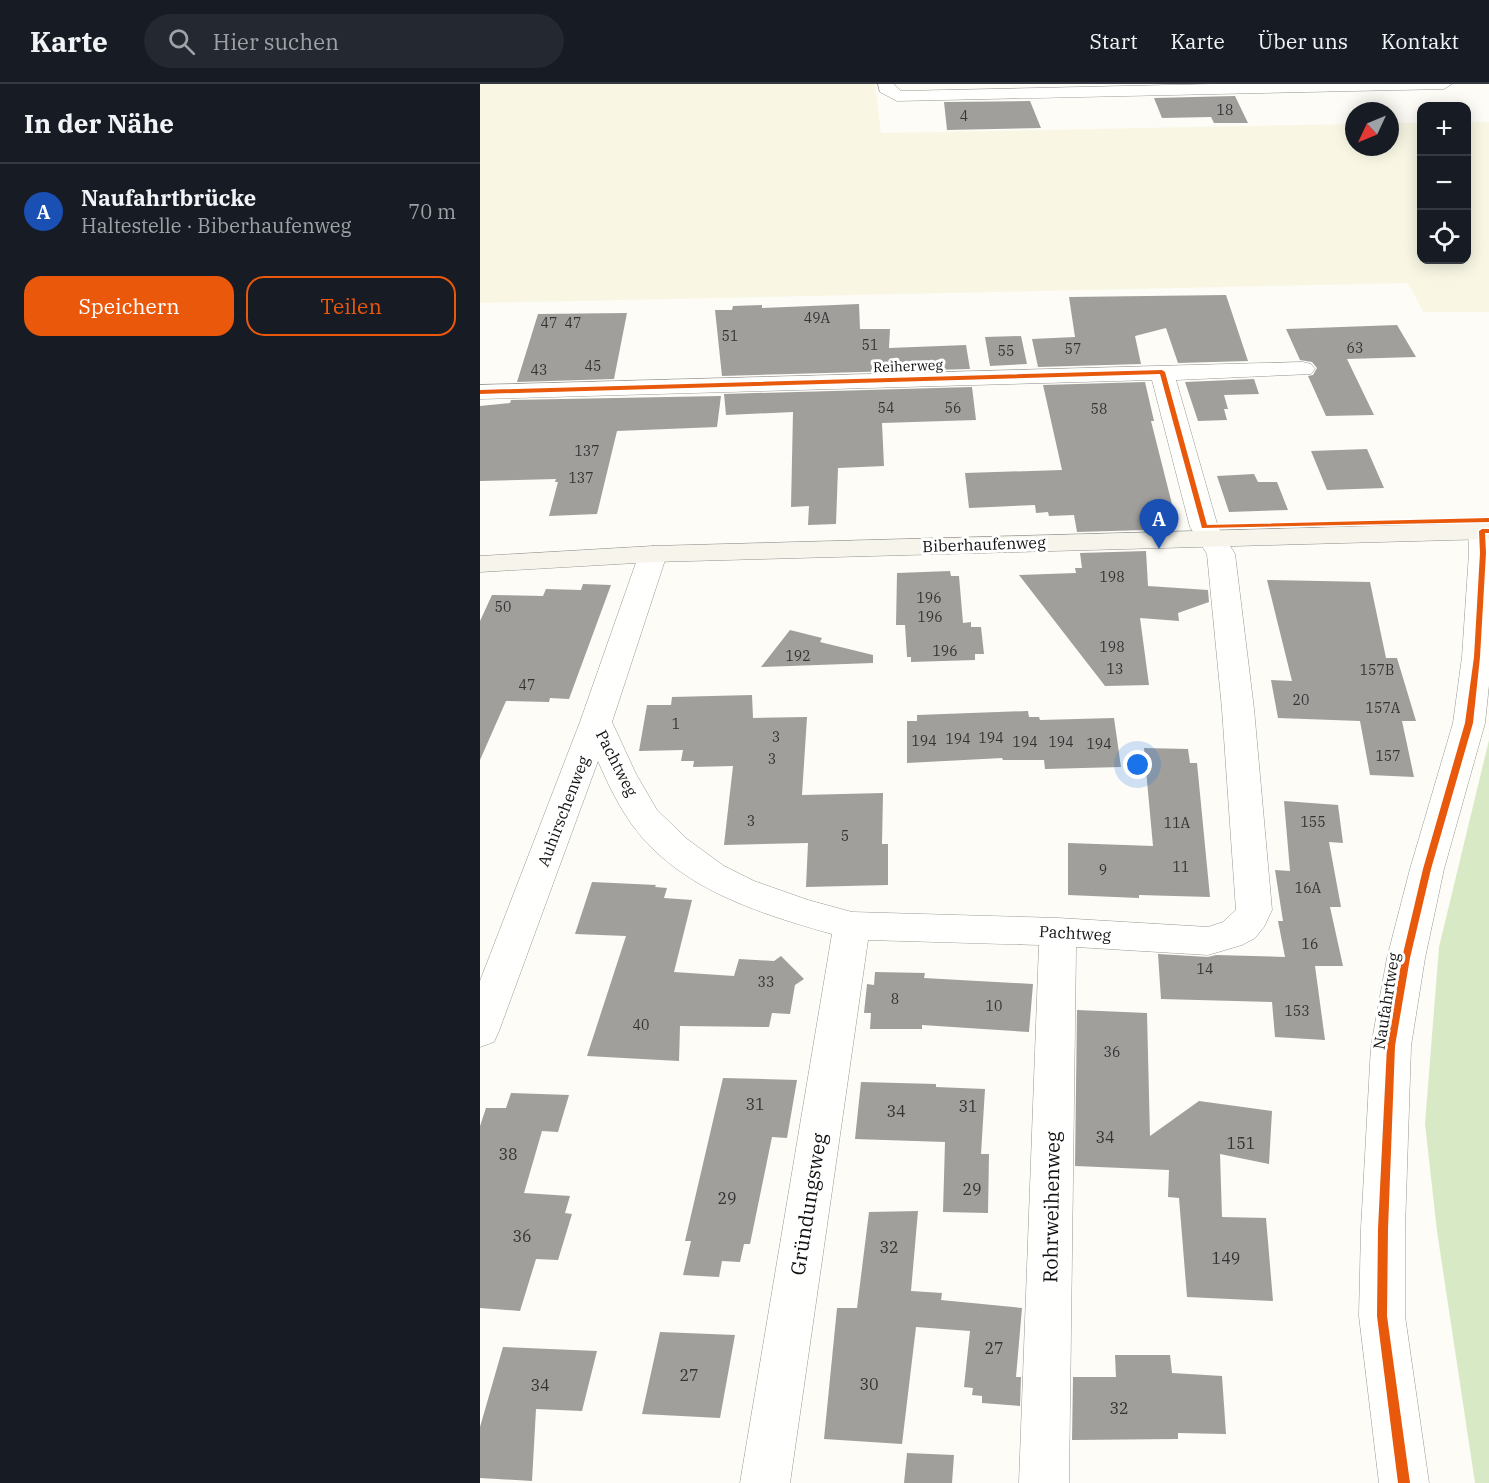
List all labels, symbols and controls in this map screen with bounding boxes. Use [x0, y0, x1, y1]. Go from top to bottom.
search box [144, 14, 564, 68]
text: Karte [30, 23, 108, 60]
icon: search [165, 25, 198, 58]
text: Hier suchen [213, 27, 339, 56]
text: Start [1089, 27, 1138, 55]
text: Karte [1171, 27, 1225, 55]
text: Über uns [1258, 27, 1348, 55]
text: Kontakt [1381, 27, 1459, 55]
house number: 18 [1217, 101, 1233, 119]
north arrow [1345, 102, 1399, 156]
map controls [1417, 102, 1471, 264]
button: + [1417, 102, 1471, 156]
text: In der Nähe [24, 106, 174, 140]
house number: 4 [960, 107, 968, 125]
button: − [1417, 156, 1471, 210]
text: Naufahrtbrücke [81, 183, 256, 212]
text: A [37, 198, 50, 225]
text: 70 m [408, 198, 456, 225]
button: locate [1417, 210, 1471, 264]
text: Haltestelle · Biberhaufenweg [81, 212, 351, 239]
button: Speichern [24, 276, 234, 336]
button: Teilen [246, 276, 456, 336]
house number: 49A [804, 309, 831, 327]
house number: 47 [541, 314, 557, 332]
house number: 47 [565, 314, 581, 332]
house number: 51 [722, 327, 738, 345]
house number: 51 [862, 336, 878, 354]
house number: 63 [1347, 339, 1363, 357]
house number: 57 [1065, 340, 1081, 358]
house number: 55 [998, 342, 1014, 360]
street label: Reiherweg [873, 356, 944, 376]
house number: 45 [585, 357, 601, 375]
house number: 43 [531, 361, 547, 379]
house number: 54 [878, 399, 894, 417]
house number: 56 [945, 399, 961, 417]
house number: 58 [1091, 400, 1107, 418]
house number: 137 [574, 442, 600, 460]
house number: 137 [568, 469, 594, 487]
pin: A [1140, 500, 1178, 549]
street label: Biberhaufenweg [922, 532, 1046, 556]
house number: 198 [1099, 568, 1125, 586]
house number: 196 [916, 589, 942, 607]
house number: 50 [495, 598, 511, 616]
house number: 196 [917, 608, 943, 626]
house number: 198 [1099, 638, 1125, 656]
house number: 196 [932, 642, 958, 660]
house number: 192 [785, 647, 811, 665]
house number: 13 [1107, 660, 1123, 678]
house number: 157B [1360, 661, 1394, 679]
house number: 47 [519, 676, 535, 694]
house number: 20 [1293, 691, 1309, 709]
house number: 157A [1366, 699, 1401, 717]
house number: 1 [672, 715, 680, 733]
street label: Pachtweg [592, 726, 642, 800]
house number: 3 [772, 728, 780, 746]
house number: 194 [978, 729, 1004, 747]
house number: 194 [945, 730, 971, 748]
house number: 194 [911, 732, 937, 750]
house number: 194 [1012, 733, 1038, 751]
house number: 194 [1048, 733, 1074, 751]
house number: 194 [1086, 735, 1112, 753]
house number: 157 [1375, 747, 1401, 765]
house number: 3 [768, 750, 776, 768]
your location [1123, 750, 1152, 779]
street label: Auhirschenweg [533, 753, 593, 869]
house number: 3 [747, 812, 755, 830]
house number: 155 [1300, 813, 1326, 831]
house number: 11A [1164, 814, 1191, 832]
house number: 5 [841, 827, 849, 845]
house number: 11 [1173, 858, 1189, 876]
house number: 9 [1099, 861, 1107, 879]
house number: 16A [1295, 879, 1322, 897]
street label: Pachtweg [1039, 921, 1112, 945]
house number: 16 [1302, 935, 1318, 953]
street label: Naufahrtweg [1368, 951, 1404, 1051]
house number: 14 [1197, 960, 1213, 978]
house number: 33 [758, 973, 774, 991]
house number: 8 [891, 990, 899, 1008]
house number: 10 [986, 997, 1002, 1015]
house number: 153 [1284, 1002, 1310, 1020]
house number: 40 [633, 1016, 649, 1034]
house number: 36 [1104, 1043, 1120, 1061]
house number: 31 [745, 1094, 765, 1114]
house number: 31 [958, 1096, 978, 1116]
house number: 34 [886, 1101, 906, 1121]
house number: 34 [1095, 1127, 1115, 1147]
street label: Gründungsweg [783, 1131, 833, 1277]
street label: Rohrweihenweg [1036, 1131, 1066, 1283]
house number: 151 [1227, 1133, 1255, 1153]
house number: 38 [498, 1144, 518, 1164]
house number: 29 [962, 1179, 982, 1199]
house number: 29 [717, 1188, 737, 1208]
house number: 36 [512, 1226, 532, 1246]
house number: 32 [879, 1237, 899, 1257]
house number: 149 [1212, 1248, 1240, 1268]
house number: 27 [984, 1338, 1004, 1358]
house number: 27 [679, 1365, 699, 1385]
house number: 30 [859, 1374, 879, 1394]
house number: 34 [530, 1375, 550, 1395]
house number: 32 [1109, 1398, 1129, 1418]

